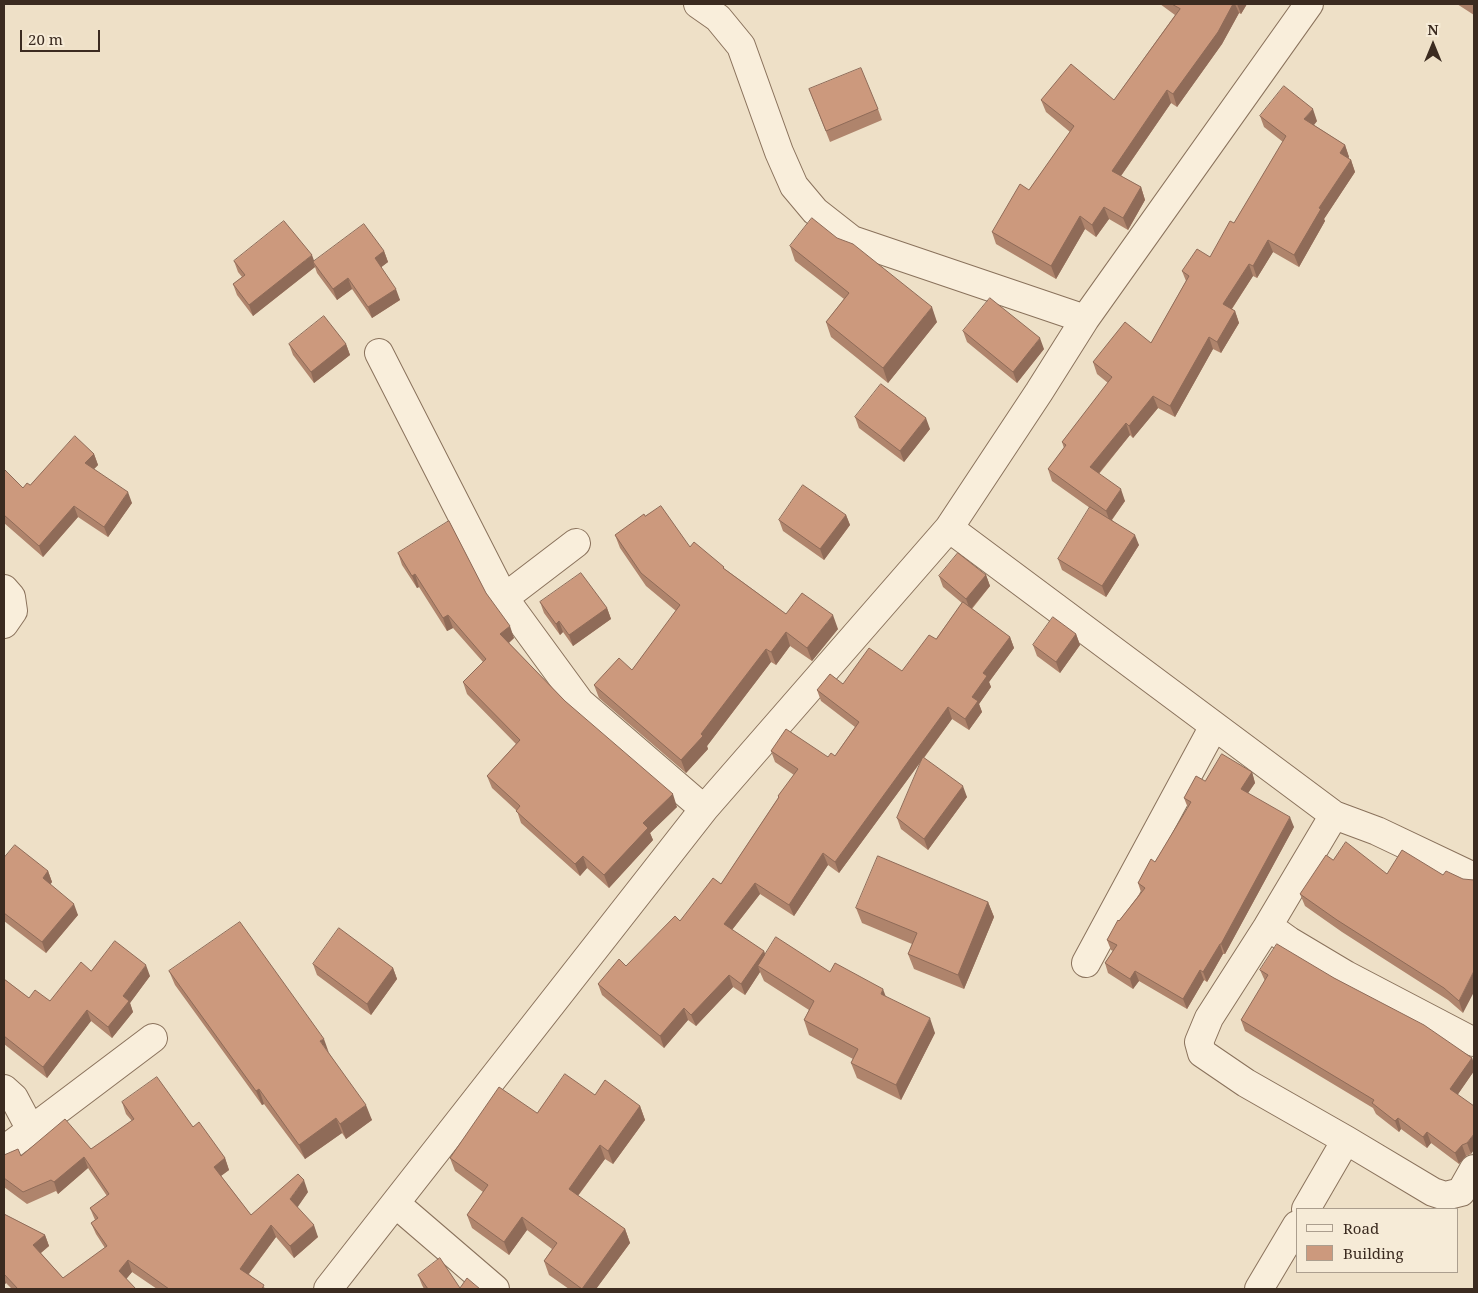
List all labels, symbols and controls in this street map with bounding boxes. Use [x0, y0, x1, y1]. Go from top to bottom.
scale bar [22, 20, 102, 52]
north arrow [1408, 20, 1458, 70]
text: N [1427, 20, 1439, 39]
text: 20 m [28, 29, 63, 49]
legend [1296, 1208, 1458, 1273]
text: Road [1343, 1218, 1379, 1238]
text: Building [1343, 1243, 1404, 1263]

